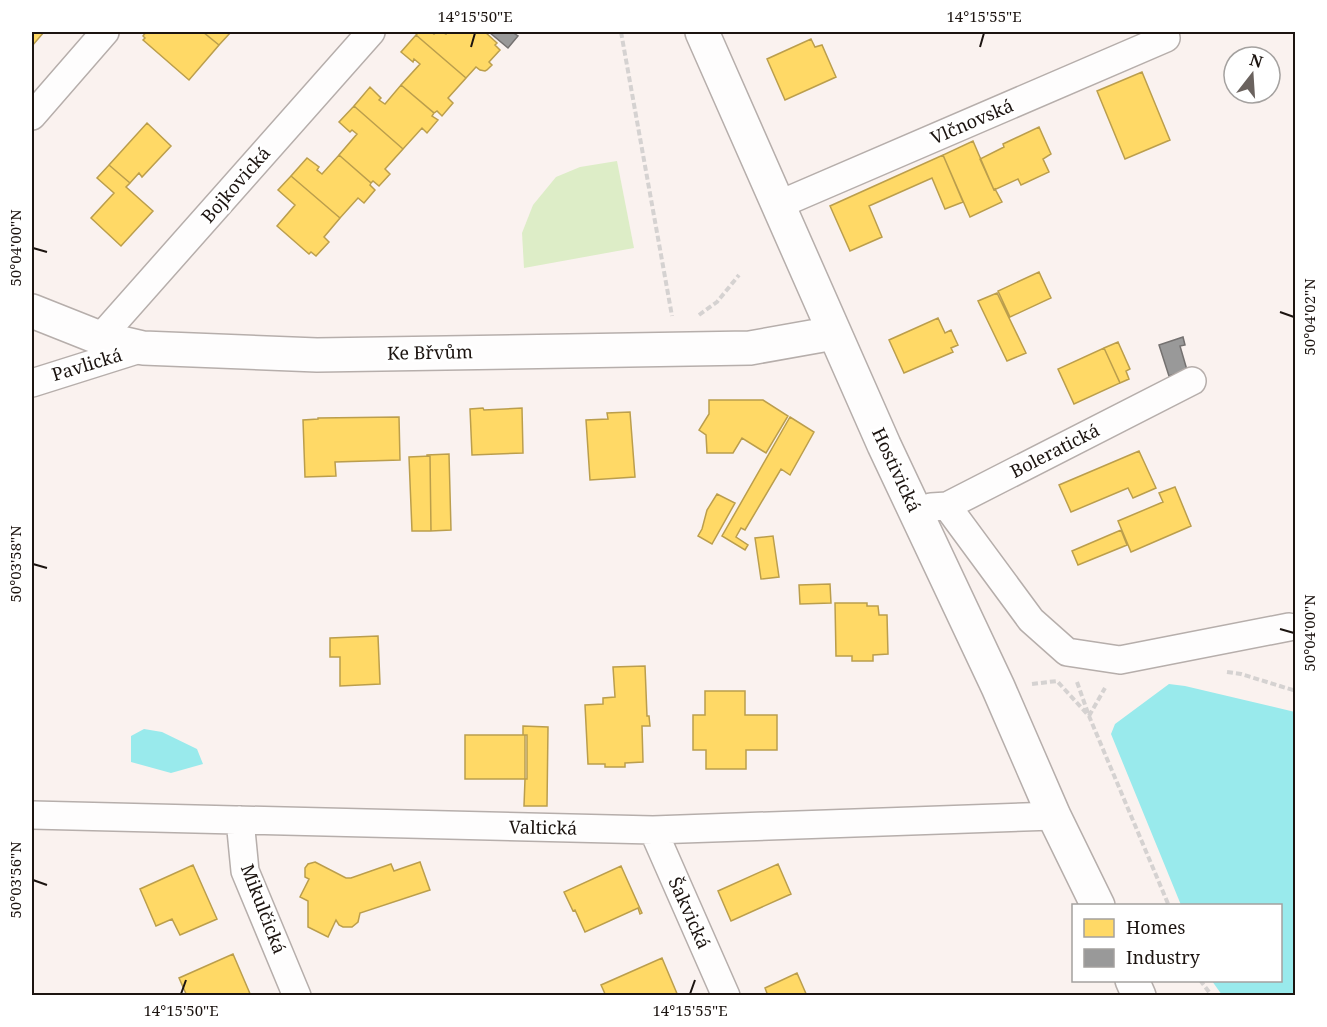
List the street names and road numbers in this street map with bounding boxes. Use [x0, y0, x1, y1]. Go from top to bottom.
street label: Vlčnovská [927, 93, 1017, 149]
street label: Bojkovická [195, 141, 275, 228]
street label: Ke Břvům [387, 339, 473, 365]
street label: Pavlická [49, 342, 125, 386]
street label: Boleratická [1006, 417, 1103, 483]
street label: Hostivická [867, 423, 927, 516]
street label: Valtická [509, 814, 577, 840]
street label: Mikulčická [236, 860, 292, 957]
street label: Šakvická [663, 873, 716, 952]

